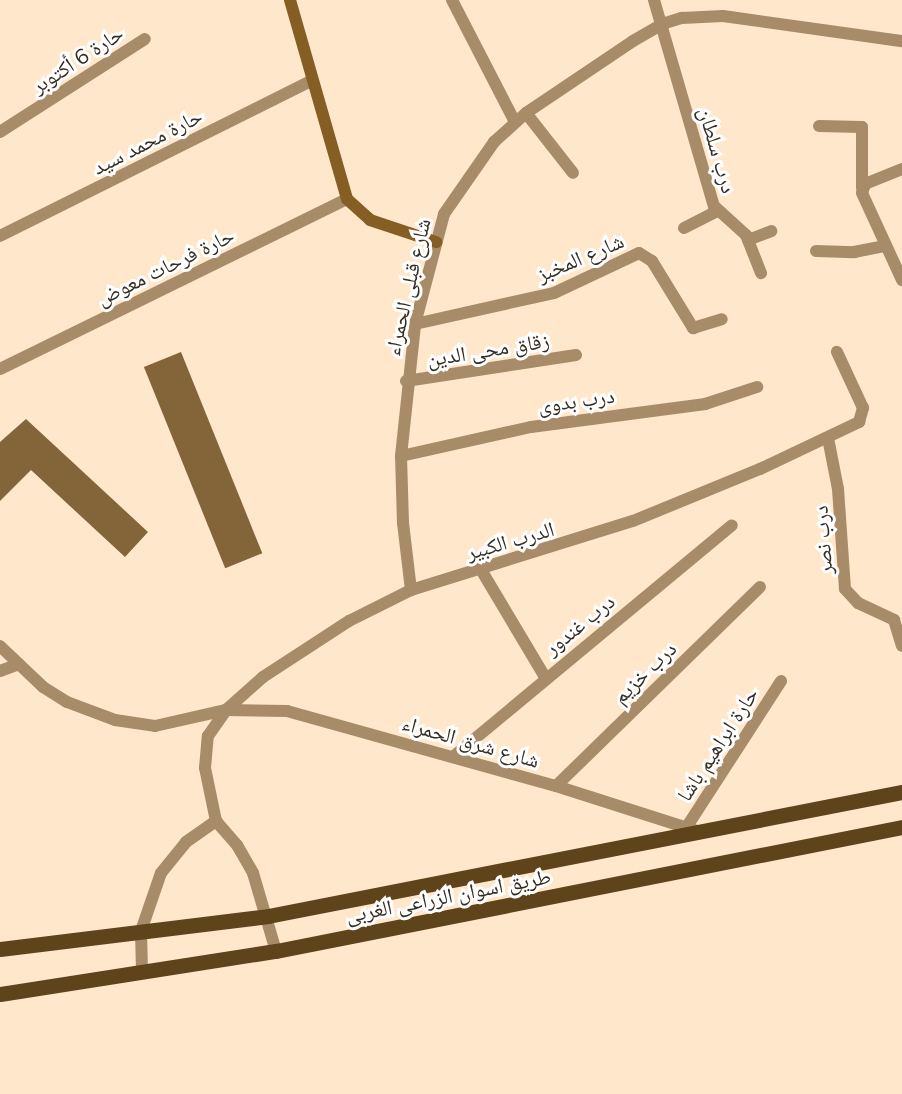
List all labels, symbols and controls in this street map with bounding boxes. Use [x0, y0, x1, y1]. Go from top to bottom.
street label: حارة 6 أكتوبر [26, 20, 128, 98]
street label: حارة محمد سيد [88, 103, 206, 179]
street label: درب سلطان [694, 104, 742, 196]
street label: شارع قبلى الحمراء [379, 216, 435, 358]
street label: حارة فرحات معوض [92, 222, 238, 310]
street label: شارع المخبز [533, 227, 627, 287]
street label: زقاق محى الدين [425, 327, 551, 371]
street label: درب بدوى [536, 382, 616, 418]
street label: درب نصر [807, 505, 837, 575]
street label: الدرب الكبير [463, 515, 557, 565]
street label: درب غندور [539, 588, 619, 660]
street label: درب خزيم [607, 636, 681, 708]
street label: حارة ابراهيم باشا [671, 683, 763, 805]
street label: شارع شرق الحمراء [399, 709, 543, 773]
street label: طريق اسوان الزراعى الغربى [343, 863, 553, 927]

